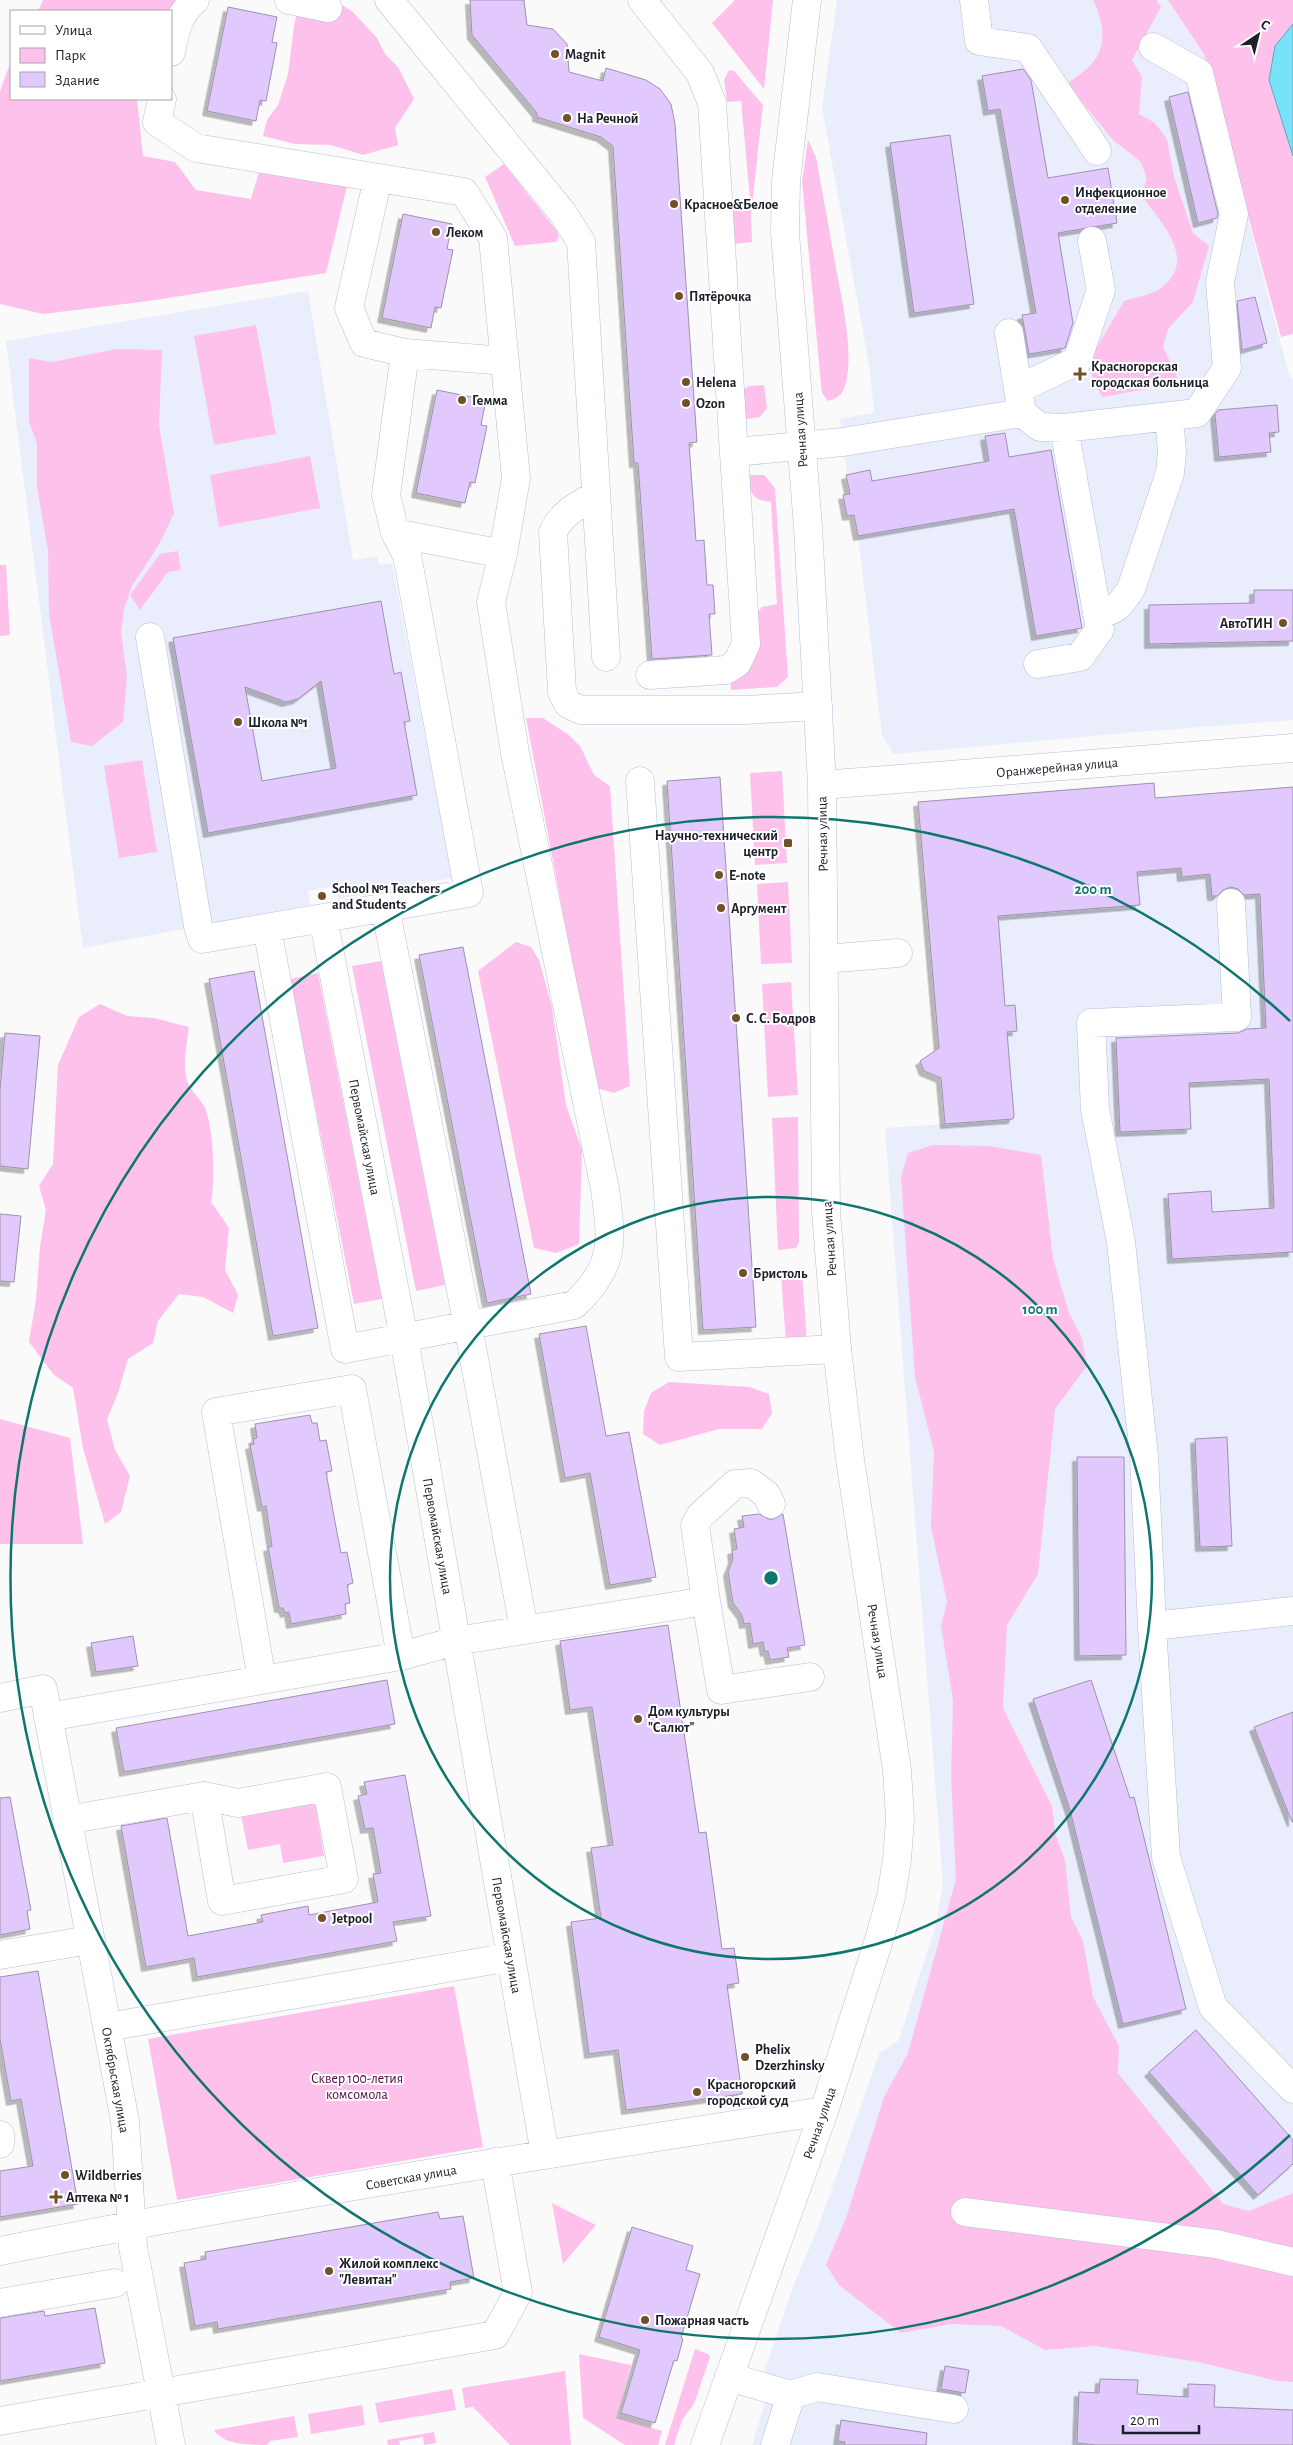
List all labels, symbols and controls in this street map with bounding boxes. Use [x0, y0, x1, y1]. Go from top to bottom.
legend [10, 10, 172, 100]
north arrow [1233, 10, 1283, 60]
text: С [1258, 17, 1272, 33]
text: Улица [55, 23, 92, 38]
text: Парк [55, 48, 86, 63]
marker: Magnit [549, 48, 561, 60]
place label: Magnit [565, 48, 606, 62]
text: Здание [55, 73, 100, 88]
marker: На Речной [561, 112, 573, 124]
place label: На Речной [577, 112, 639, 126]
place label: Инфекционное отделение [1075, 186, 1167, 216]
marker: Инфекционное отделение [1059, 194, 1071, 206]
marker: Красное&Белое [668, 198, 680, 210]
place label: Красное&Белое [684, 198, 779, 212]
marker: Леком [430, 226, 442, 238]
place label: Леком [446, 226, 484, 240]
marker: Пятёрочка [673, 290, 685, 302]
place label: Пятёрочка [689, 290, 752, 304]
place label: Красногорская городская больница [1091, 360, 1209, 390]
marker: Красногорская городская больница [1073, 367, 1087, 381]
marker: Helena [680, 376, 692, 388]
place label: Helena [696, 376, 737, 390]
street label: Речная улица [791, 391, 811, 468]
marker: Гемма [456, 394, 468, 406]
place label: Гемма [472, 394, 508, 408]
marker: Ozon [680, 397, 692, 409]
place label: Ozon [696, 397, 725, 411]
place label: АвтоТИН [1220, 617, 1273, 631]
marker: АвтоТИН [1277, 617, 1289, 629]
marker: Школа №1 [232, 716, 244, 728]
place label: Школа №1 [248, 716, 308, 730]
street label: Оранжерейная улица [996, 756, 1119, 780]
street label: Речная улица [815, 795, 831, 872]
place label: Научно-технический центр [655, 829, 778, 859]
marker: Научно-технический центр [782, 837, 794, 849]
marker: E-note [713, 869, 725, 881]
place label: E-note [729, 869, 766, 883]
place label: School №1 Teachers and Students [332, 882, 440, 912]
text: 200 m [1074, 882, 1112, 897]
marker: School №1 Teachers and Students [316, 890, 328, 902]
marker: Аргумент [715, 902, 727, 914]
place label: Аргумент [731, 902, 787, 916]
marker: С. С. Бодров [730, 1012, 742, 1024]
place label: С. С. Бодров [746, 1012, 816, 1026]
street label: Первомайская улица [346, 1078, 382, 1197]
street label: Речная улица [820, 1200, 840, 1277]
marker: Бристоль [737, 1267, 749, 1279]
place label: Бристоль [753, 1267, 808, 1281]
text: 100 m [1022, 1302, 1058, 1317]
street label: Первомайская улица [420, 1477, 454, 1596]
centre of rings [762, 1569, 780, 1587]
street label: Речная улица [864, 1603, 890, 1680]
place label: Дом культуры "Салют" [648, 1705, 730, 1735]
marker: Дом культуры "Салют" [632, 1713, 644, 1725]
street label: Первомайская улица [489, 1876, 523, 1995]
marker: Jetpool [316, 1912, 328, 1924]
place label: Jetpool [332, 1912, 373, 1926]
street label: Октябрьская улица [99, 2026, 131, 2135]
place label: Phelix Dzerzhinsky [755, 2043, 825, 2073]
marker: Phelix Dzerzhinsky [739, 2051, 751, 2063]
park label: Сквер 100-летия комсомола [311, 2072, 403, 2102]
place label: Красногорский городской суд [707, 2078, 796, 2108]
street label: Речная улица [801, 2085, 839, 2161]
marker: Красногорский городской суд [691, 2086, 703, 2098]
street label: Советская улица [365, 2163, 458, 2193]
marker: Wildberries [59, 2169, 71, 2181]
place label: Wildberries [75, 2169, 142, 2183]
marker: Аптека № 1 [50, 2191, 62, 2203]
place label: Аптека № 1 [66, 2191, 129, 2205]
place label: Жилой комплекс "Левитан" [339, 2257, 439, 2287]
marker: Жилой комплекс "Левитан" [323, 2265, 335, 2277]
marker: Пожарная часть [639, 2314, 651, 2326]
place label: Пожарная часть [655, 2314, 749, 2328]
scale bar [1123, 2402, 1199, 2434]
text: 20 m [1130, 2413, 1159, 2428]

